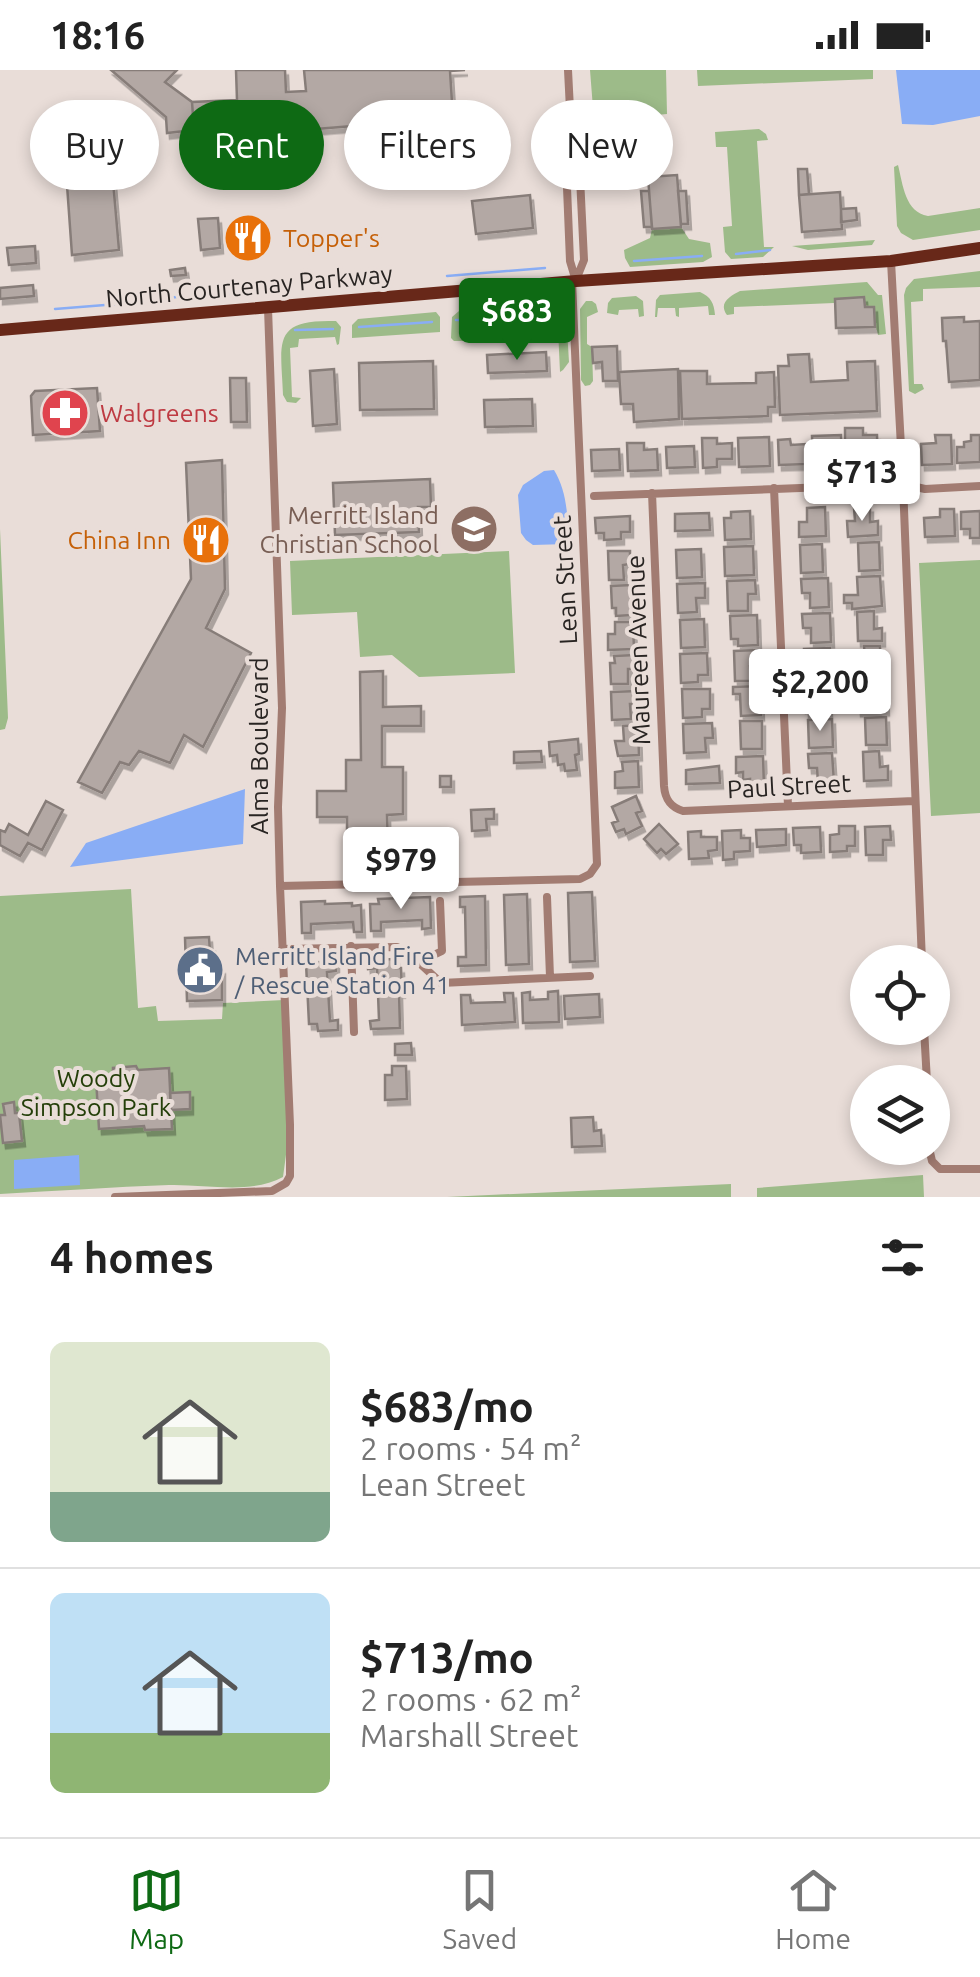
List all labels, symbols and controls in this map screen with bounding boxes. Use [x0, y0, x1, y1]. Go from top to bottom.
text: 18:16 [50, 14, 145, 56]
chip: Buy [30, 100, 159, 190]
chip: Rent [179, 100, 324, 190]
chip: Filters [344, 100, 511, 190]
chip: New [531, 100, 673, 190]
restaurant icon: Topper's [222, 212, 274, 264]
place label: Topper's [283, 224, 380, 252]
street label: North Courtenay Parkway [104, 260, 394, 312]
pin: $683 [458, 278, 576, 363]
text: $683 [481, 292, 553, 328]
pharmacy icon: Walgreens [39, 387, 91, 439]
place label: Walgreens [100, 399, 219, 427]
pin: $713 [803, 439, 921, 524]
text: $713 [826, 453, 898, 489]
place label: Merritt Island Christian School [259, 501, 439, 558]
school or university icon: Merritt Island Christian School [448, 503, 500, 555]
restaurant icon: China Inn [180, 514, 232, 566]
street label: Lean Street [548, 515, 582, 645]
place label: China Inn [68, 526, 171, 554]
street label: Maureen Avenue [621, 554, 655, 746]
pin: $2,200 [739, 649, 901, 734]
street label: Alma Boulevard [245, 657, 273, 835]
text: $2,200 [771, 663, 869, 699]
street label: Paul Street [726, 769, 852, 803]
pin: $979 [342, 827, 460, 912]
text: $979 [365, 841, 437, 877]
place label: Merritt Island Fire / Rescue Station 41 [234, 942, 450, 999]
public building icon: Merritt Island Fire / Rescue Station 41 [174, 944, 226, 996]
map controls [850, 945, 950, 1165]
button: locate [850, 945, 950, 1045]
park label: Woody Simpson Park [21, 1064, 172, 1121]
button: layers [850, 1065, 950, 1165]
icon: filters [875, 1230, 930, 1285]
text: 4 homes [50, 1234, 214, 1281]
icon: home [130, 1382, 250, 1502]
text: $683/mo [360, 1383, 534, 1430]
text: 2 rooms · 54 m² [360, 1430, 581, 1466]
text: Lean Street [360, 1466, 525, 1502]
icon: home [130, 1633, 250, 1753]
text: $713/mo [360, 1634, 534, 1681]
text: 2 rooms · 62 m² [360, 1681, 581, 1717]
text: Marshall Street [360, 1717, 578, 1753]
tab: Map [129, 1863, 184, 1954]
tab: Saved [443, 1863, 517, 1954]
tab: Home [775, 1863, 851, 1954]

